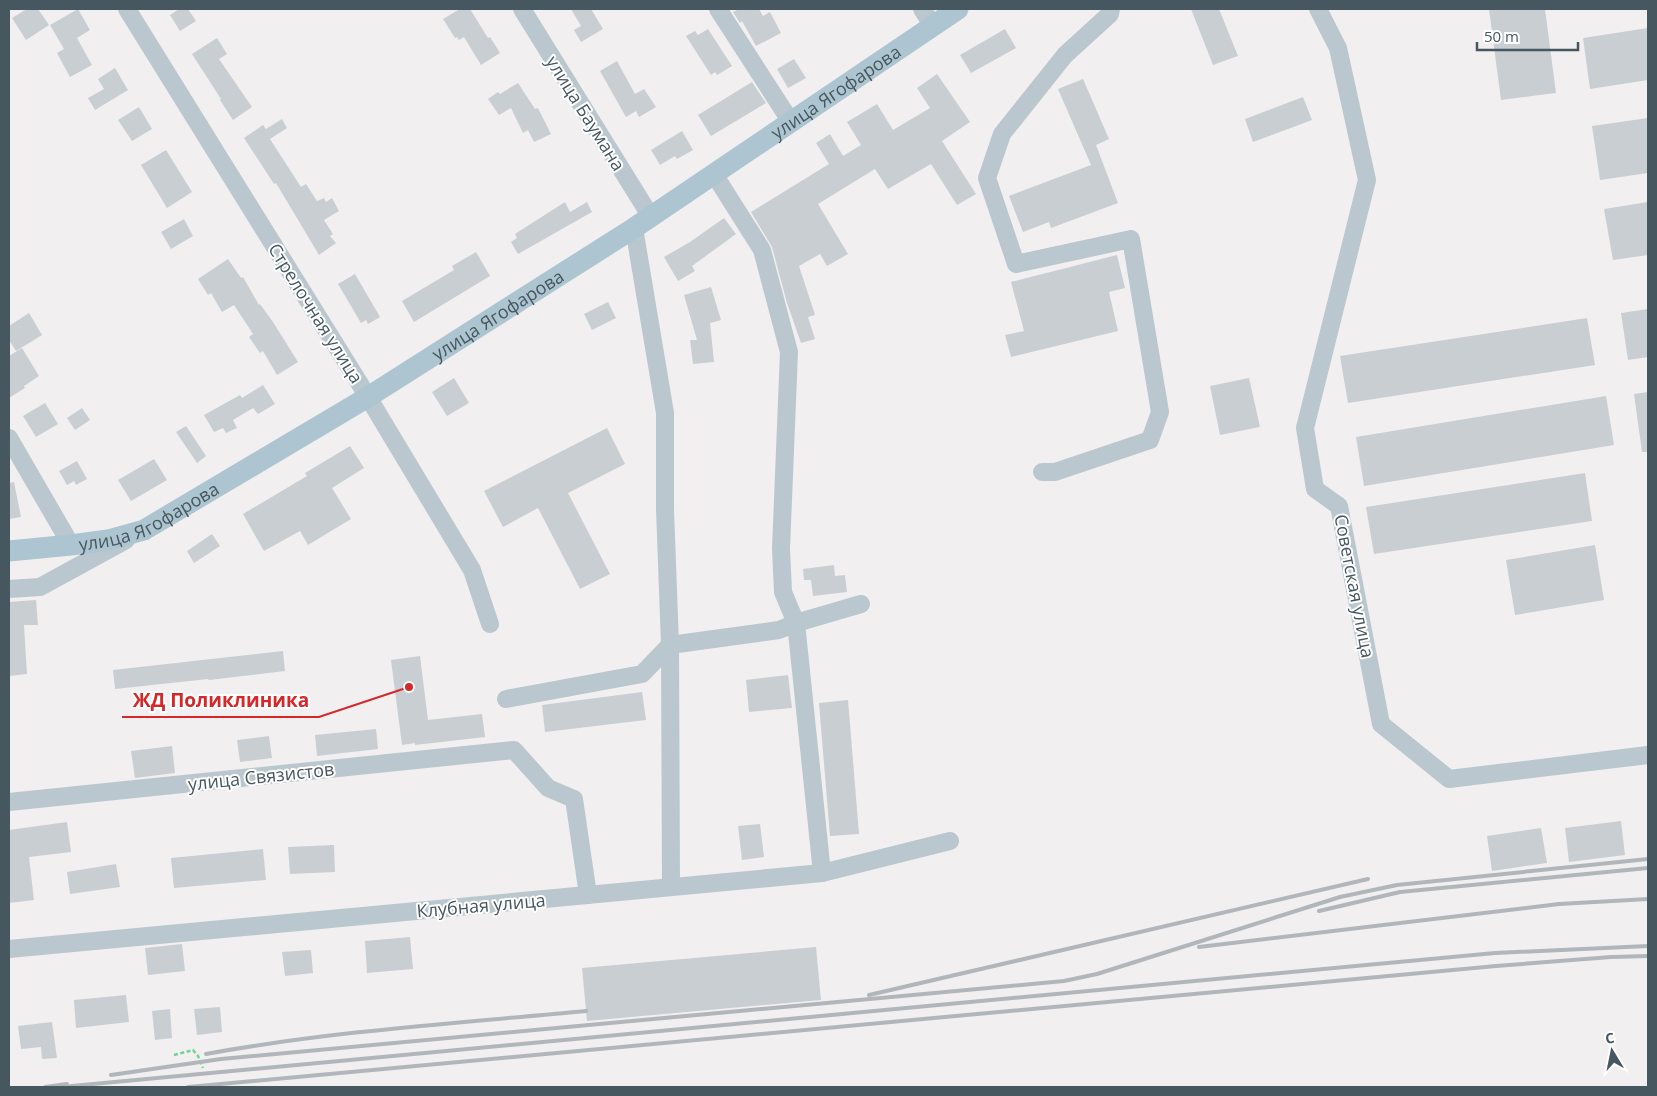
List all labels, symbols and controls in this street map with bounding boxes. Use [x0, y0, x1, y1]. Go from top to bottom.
scale bar [1477, 20, 1578, 52]
text: 50 m [1484, 26, 1519, 46]
street label: улица Ягофарова [766, 39, 905, 144]
street label: улица Баумана [541, 51, 631, 175]
street label: Стрелочная улица [263, 238, 369, 388]
street label: улица Ягофарова [427, 264, 568, 366]
street label: улица Ягофарова [77, 476, 223, 556]
street label: Советская улица [1329, 512, 1381, 660]
callout: ЖД Поликлиника [122, 683, 319, 717]
text: ЖД Поликлиника [133, 687, 309, 713]
street label: улица Связистов [187, 756, 335, 796]
street label: Клубная улица [416, 887, 546, 923]
north arrow [1587, 1026, 1637, 1076]
text: С [1604, 1028, 1616, 1048]

